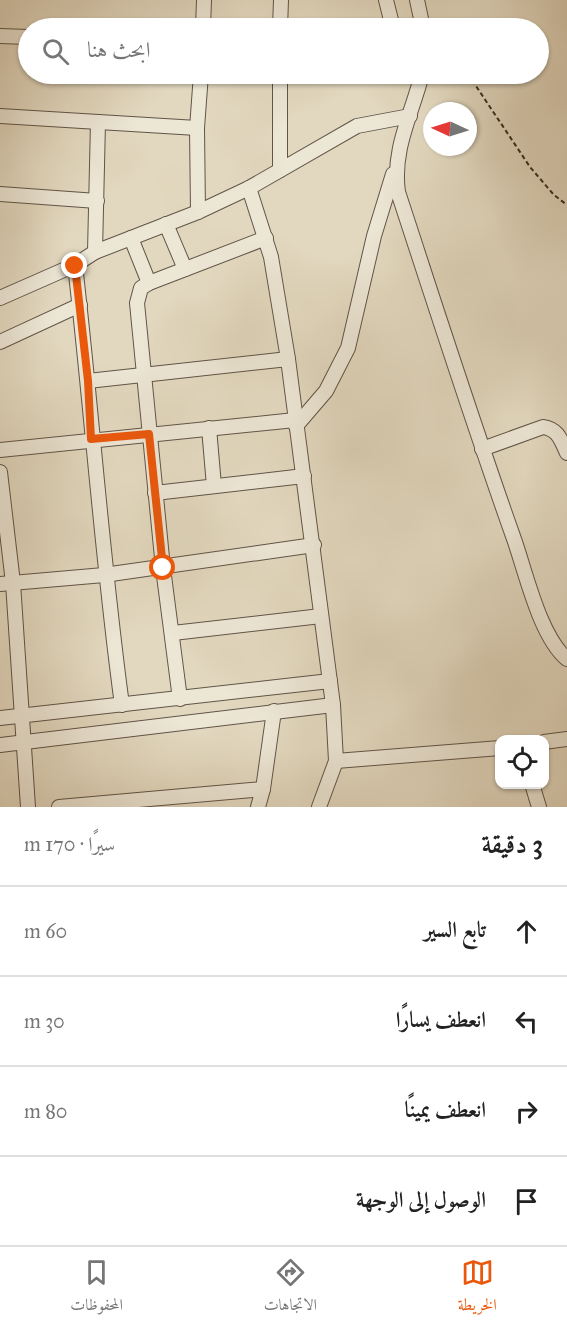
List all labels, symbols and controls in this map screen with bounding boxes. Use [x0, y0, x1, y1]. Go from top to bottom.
search box [18, 18, 549, 84]
icon: search [39, 35, 72, 68]
text: ابحث هنا [87, 36, 150, 63]
north arrow [423, 102, 477, 156]
route end [61, 252, 87, 278]
route start [149, 554, 175, 580]
map controls [495, 735, 549, 789]
button: locate [495, 735, 549, 789]
text: 3 دقيقة [482, 828, 543, 860]
text: سيرًا · 170 m [24, 832, 115, 856]
icon: ahead [510, 915, 543, 948]
text: تابع السير [424, 916, 486, 943]
text: 60 m [24, 919, 67, 943]
icon: left [510, 1005, 543, 1038]
text: انعطف يسارًا [396, 1006, 486, 1033]
text: 30 m [24, 1009, 65, 1033]
icon: right [510, 1095, 543, 1128]
text: انعطف يمينًا [405, 1096, 486, 1123]
text: 80 m [24, 1099, 67, 1123]
icon: arrive [510, 1185, 543, 1218]
text: الوصول إلى الوجهة [356, 1186, 486, 1213]
tab: المحفوظات [70, 1256, 123, 1320]
tab: الاتجاهات [264, 1256, 317, 1320]
tab: الخريطة [458, 1256, 497, 1320]

